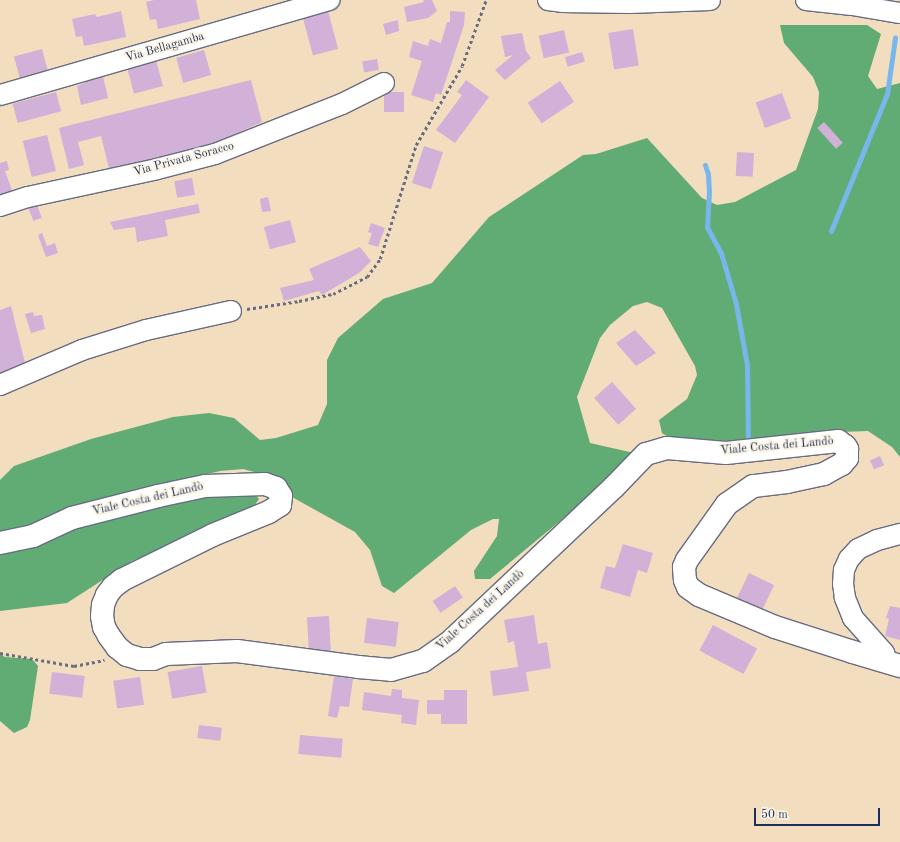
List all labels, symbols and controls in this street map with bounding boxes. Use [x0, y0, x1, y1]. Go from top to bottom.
street label: Via Bellagamba [124, 30, 206, 66]
street label: Via Privata Soracco [132, 140, 236, 180]
street label: Viale Costa dei Landò [720, 435, 834, 459]
street label: Viale Costa dei Landò [91, 480, 205, 520]
street label: Viale Costa dei Landò [434, 568, 528, 654]
scale bar [756, 800, 882, 826]
text: 50 m [761, 809, 788, 821]

